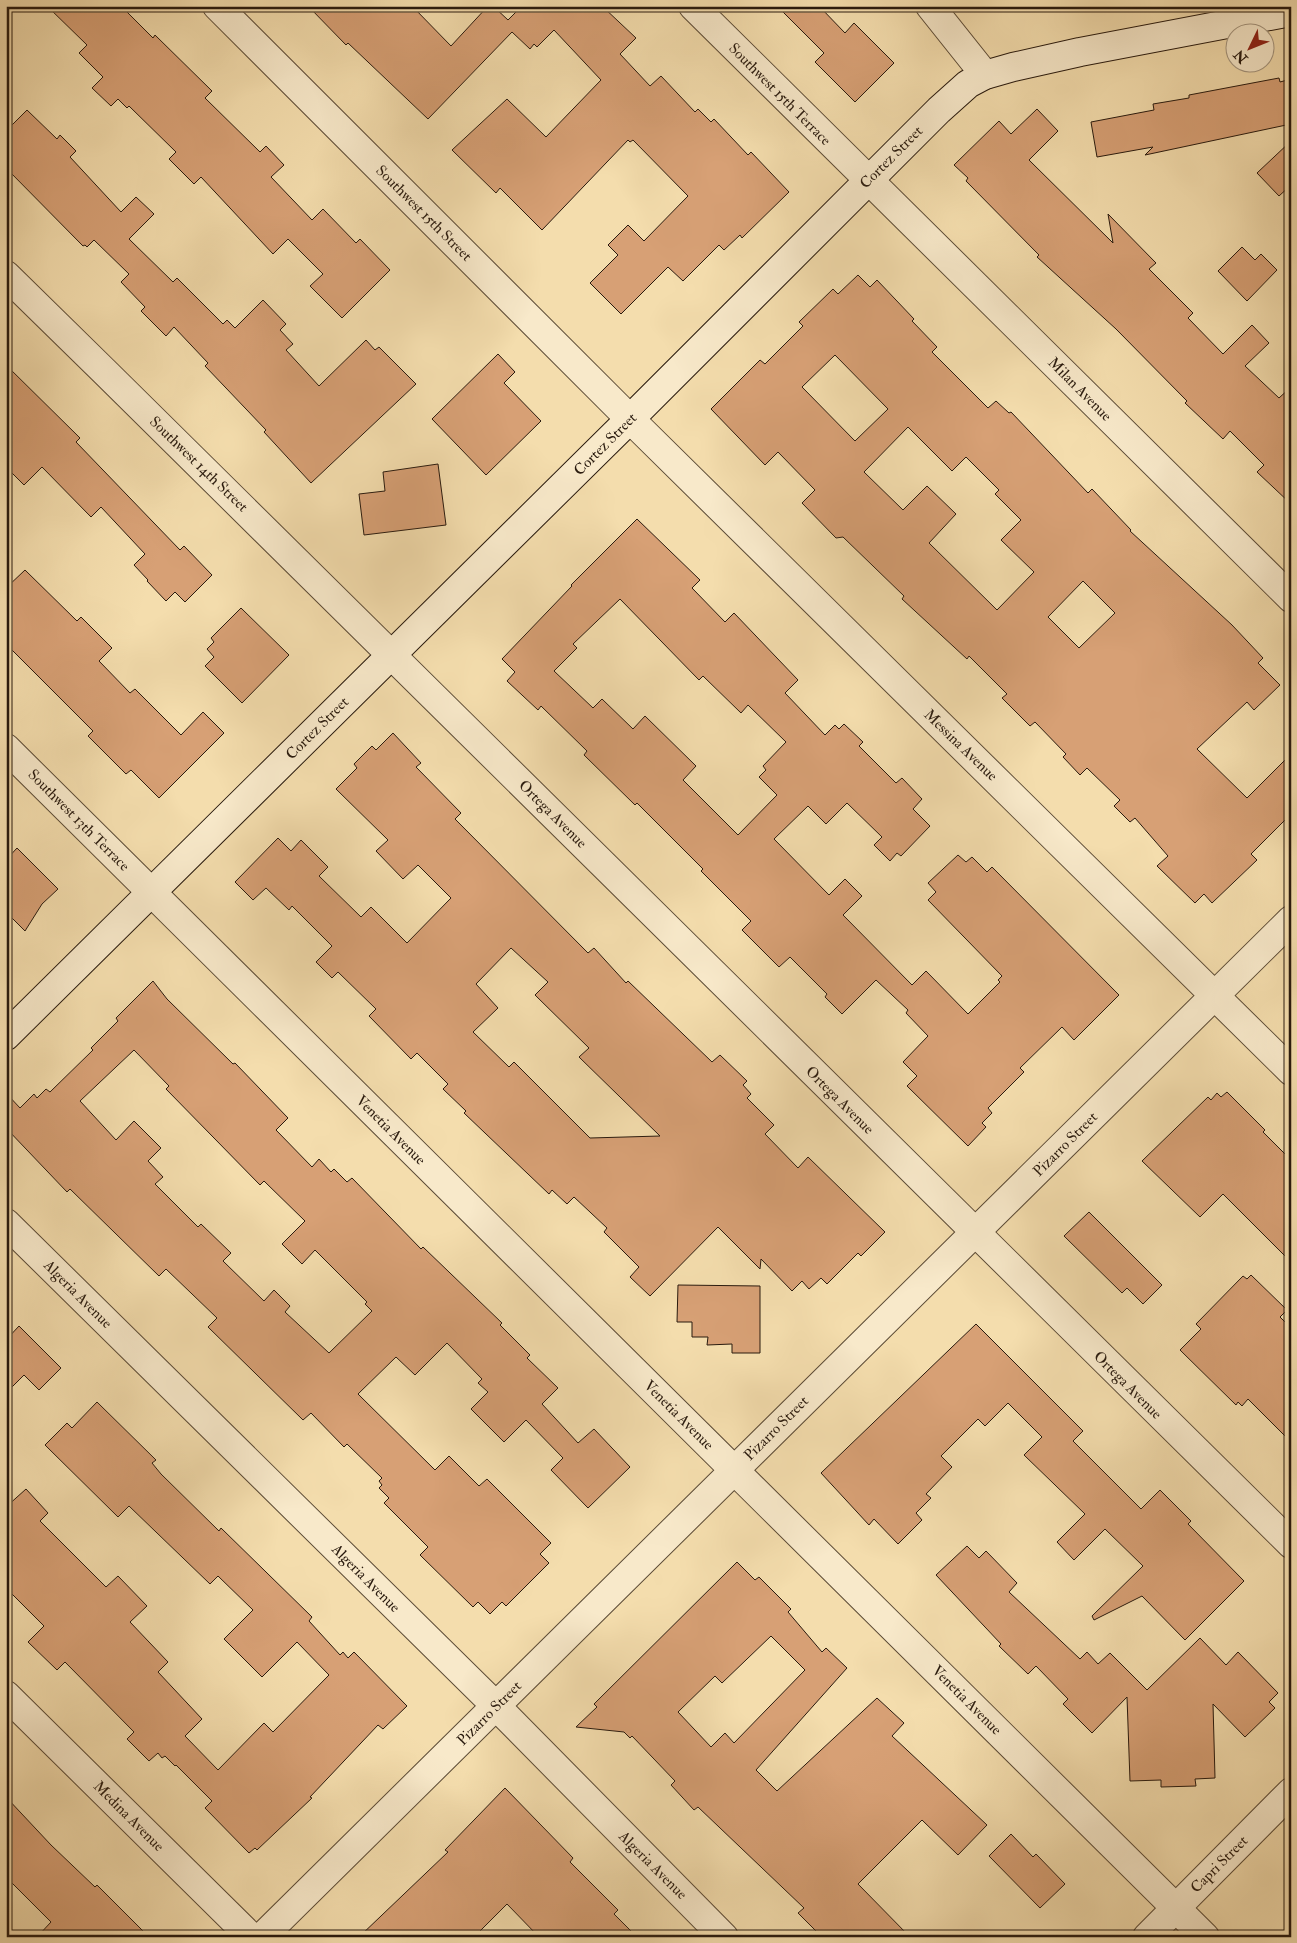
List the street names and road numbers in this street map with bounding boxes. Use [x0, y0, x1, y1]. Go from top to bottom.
street label: Southwest 15th Terrace [724, 39, 835, 150]
street label: Cortez Street [856, 122, 927, 193]
street label: Southwest 15th Street [372, 161, 476, 266]
street label: Milan Avenue [1044, 353, 1116, 425]
street label: Cortez Street [570, 409, 641, 480]
street label: Southwest 14th Street [145, 412, 252, 516]
street label: Cortez Street [282, 693, 353, 764]
street label: Messina Avenue [920, 705, 1002, 785]
street label: Southwest 13th Terrace [24, 765, 134, 875]
street label: Ortega Avenue [514, 776, 591, 853]
street label: Ortega Avenue [801, 1062, 878, 1139]
street label: Venetia Avenue [352, 1091, 430, 1169]
street label: Pizarro Street [1029, 1108, 1102, 1181]
street label: Algeria Avenue [39, 1255, 116, 1333]
street label: Ortega Avenue [1089, 1347, 1166, 1424]
street label: Venetia Avenue [640, 1376, 718, 1454]
street label: Pizarro Street [740, 1392, 813, 1465]
street label: Algeria Avenue [327, 1539, 404, 1617]
street label: Venetia Avenue [928, 1661, 1006, 1739]
street label: Pizarro Street [453, 1677, 526, 1750]
street label: Medina Avenue [89, 1777, 168, 1856]
street label: Algeria Avenue [614, 1826, 691, 1904]
street label: Capri Street [1187, 1832, 1253, 1898]

